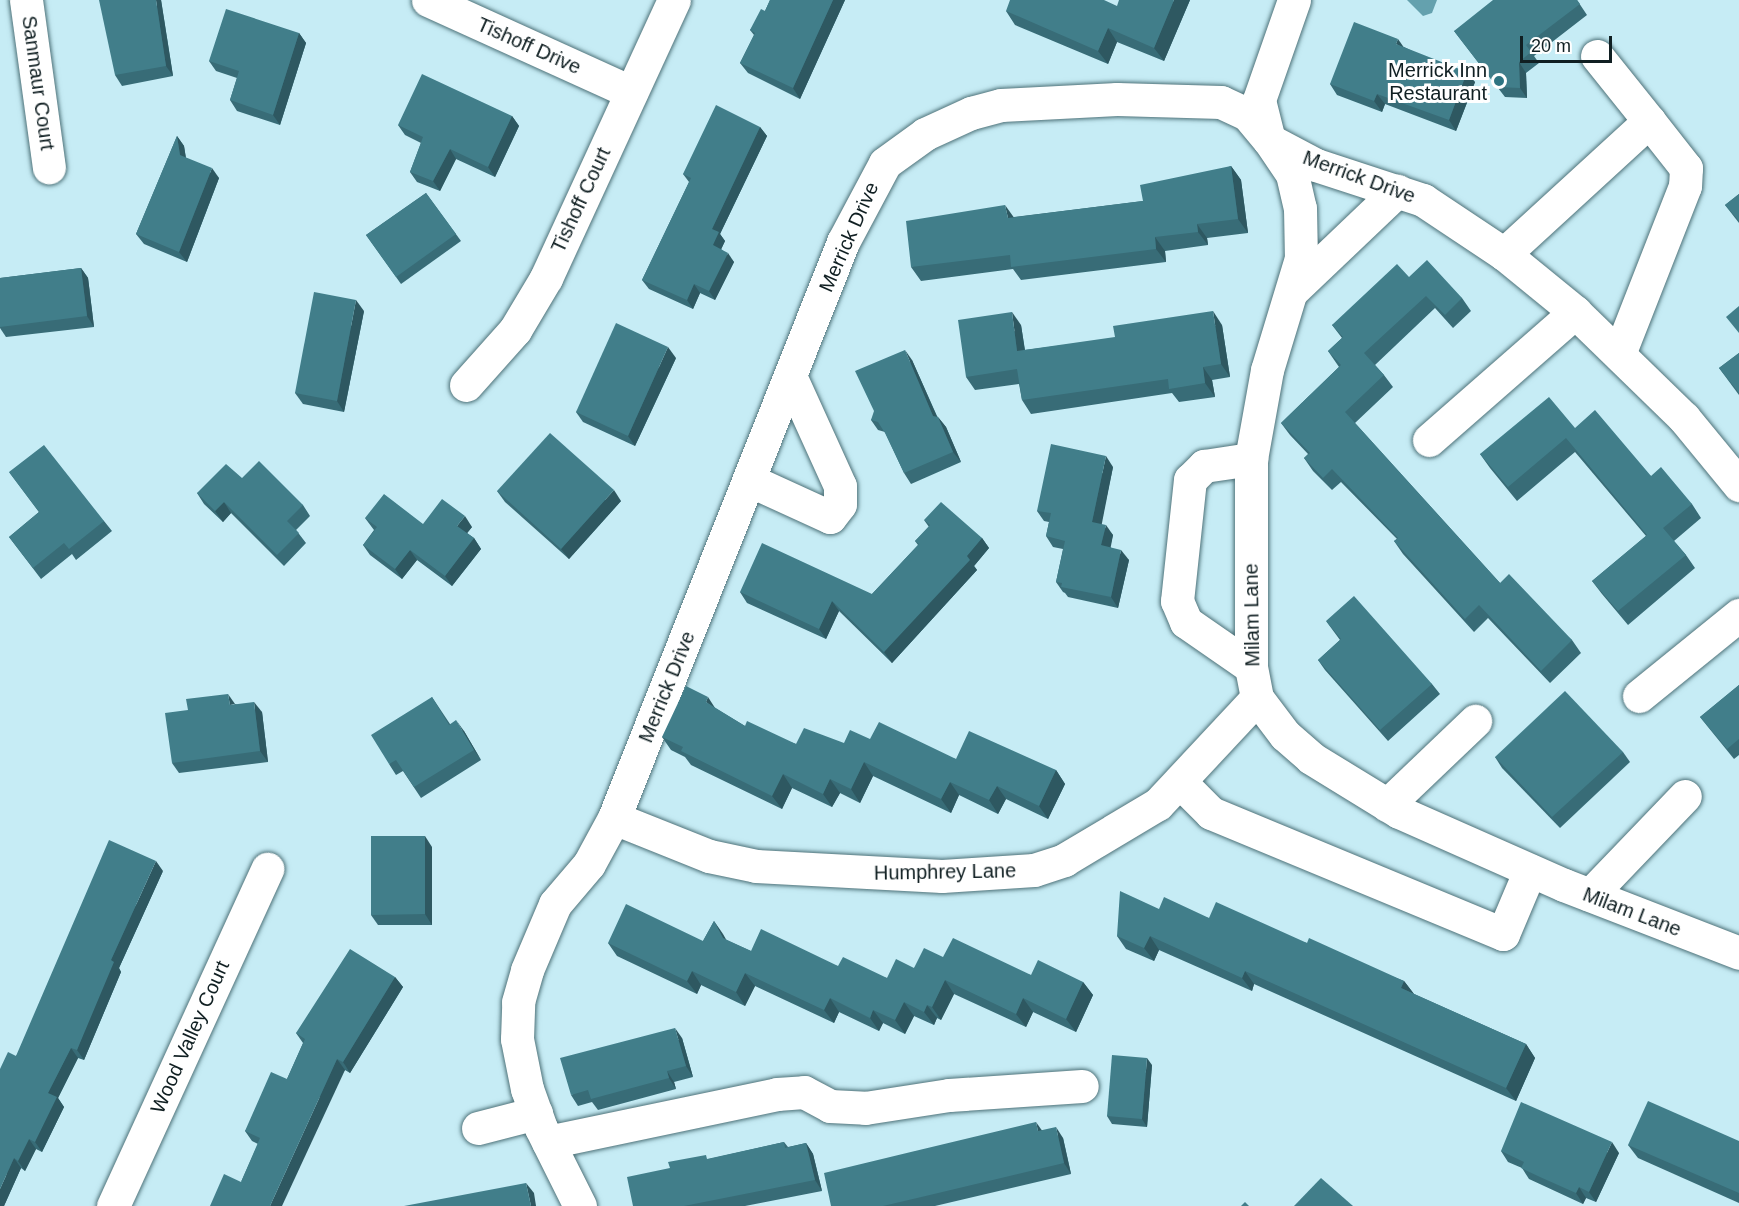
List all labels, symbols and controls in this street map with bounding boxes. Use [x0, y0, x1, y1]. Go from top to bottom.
street label: Tishoff Drive [473, 12, 585, 80]
street label: Sanmaur Court [17, 14, 59, 152]
scale bar [1523, 24, 1614, 62]
text: 20 m [1531, 36, 1571, 56]
place label: Merrick Inn Restaurant [1388, 58, 1487, 105]
marker: Merrick Inn Restaurant [1492, 74, 1506, 88]
street label: Tishoff Court [546, 144, 616, 256]
street label: Merrick Drive [1300, 146, 1418, 208]
street label: Merrick Drive [814, 178, 884, 296]
street label: Milam Lane [1239, 563, 1265, 667]
street label: Merrick Drive [634, 628, 700, 746]
street label: Humphrey Lane [874, 859, 1016, 885]
street label: Milam Lane [1579, 882, 1685, 942]
street label: Wood Valley Court [146, 957, 234, 1117]

